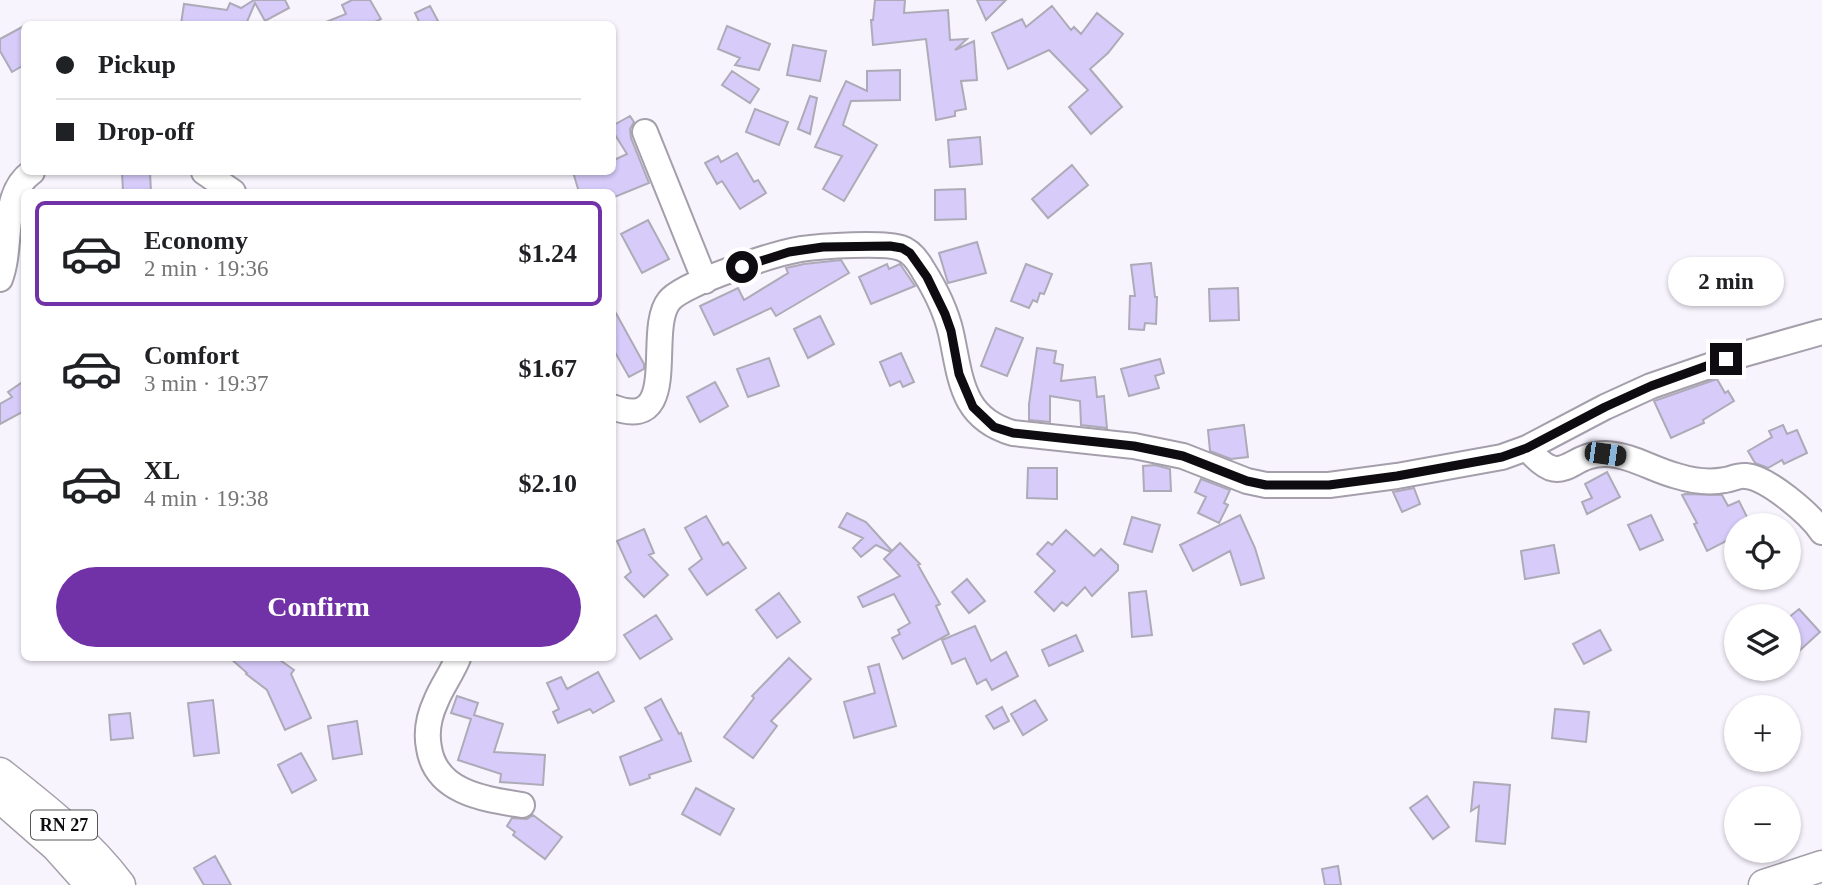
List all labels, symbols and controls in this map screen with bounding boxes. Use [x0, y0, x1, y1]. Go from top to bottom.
text: Pickup [98, 50, 176, 79]
text: Drop-off [98, 117, 194, 146]
icon: car [60, 222, 123, 285]
text: Economy [144, 226, 248, 255]
text: $1.24 [519, 239, 577, 268]
route start [726, 251, 758, 283]
text: 2 min · 19:36 [144, 256, 269, 281]
callout: 2 min [1668, 258, 1784, 306]
text: 2 min [1698, 269, 1754, 294]
icon: car [60, 337, 123, 400]
text: Comfort [144, 341, 239, 370]
route end [1710, 343, 1742, 375]
text: $1.67 [519, 354, 577, 383]
text: 3 min · 19:37 [144, 371, 269, 396]
car [1583, 441, 1628, 467]
icon: car [60, 452, 123, 515]
text: XL [144, 456, 180, 485]
text: $2.10 [519, 469, 577, 498]
text: 4 min · 19:38 [144, 486, 269, 511]
map controls [1724, 513, 1801, 863]
button: locate [1724, 513, 1801, 590]
button: Confirm [56, 567, 581, 647]
button: layers [1724, 604, 1801, 681]
button: + [1724, 695, 1801, 772]
button: − [1724, 786, 1801, 863]
road number: RN 27 [31, 810, 97, 840]

